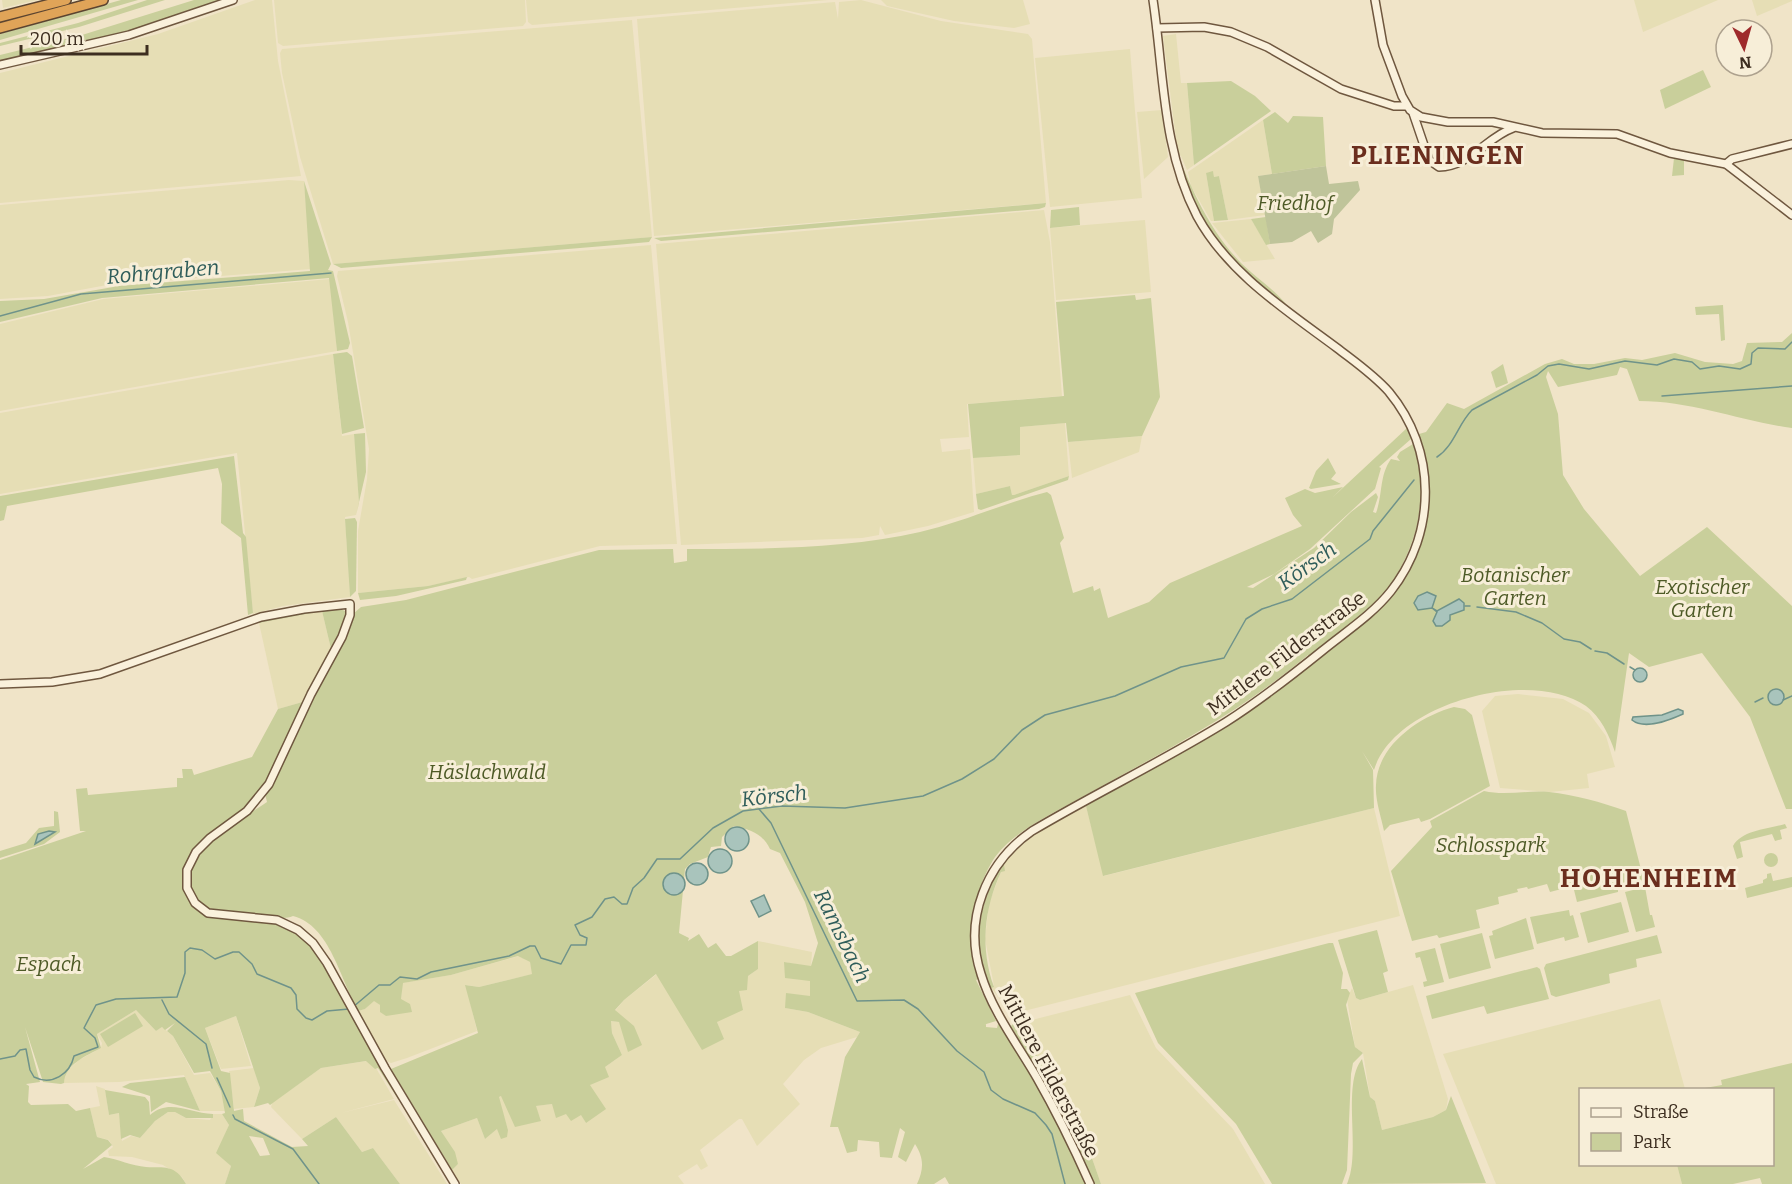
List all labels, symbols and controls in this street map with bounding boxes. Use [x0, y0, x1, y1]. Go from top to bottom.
scale bar [21, 18, 147, 56]
north arrow [1714, 18, 1774, 78]
text: 200 m [30, 28, 84, 50]
text: N [1738, 52, 1752, 72]
district label: PLIENINGEN [1351, 140, 1525, 171]
park label: Friedhof [1257, 191, 1335, 216]
water label: Rohrgraben [106, 254, 220, 290]
water label: Körsch [1273, 536, 1341, 596]
park label: Botanischer Garten [1461, 563, 1570, 610]
park label: Exotischer Garten [1655, 575, 1750, 622]
street label: Mittlere Filderstraße [1202, 586, 1370, 720]
park label: Häslachwald [428, 760, 546, 784]
water label: Körsch [740, 780, 808, 812]
park label: Schlosspark [1436, 833, 1546, 857]
district label: HOHENHEIM [1560, 863, 1738, 894]
water label: Ramsbach [808, 885, 876, 987]
park label: Espach [16, 952, 82, 976]
street label: Mittlere Filderstraße [993, 981, 1105, 1161]
legend [1579, 1088, 1774, 1166]
text: Straße [1633, 1101, 1689, 1123]
text: Park [1633, 1131, 1672, 1153]

